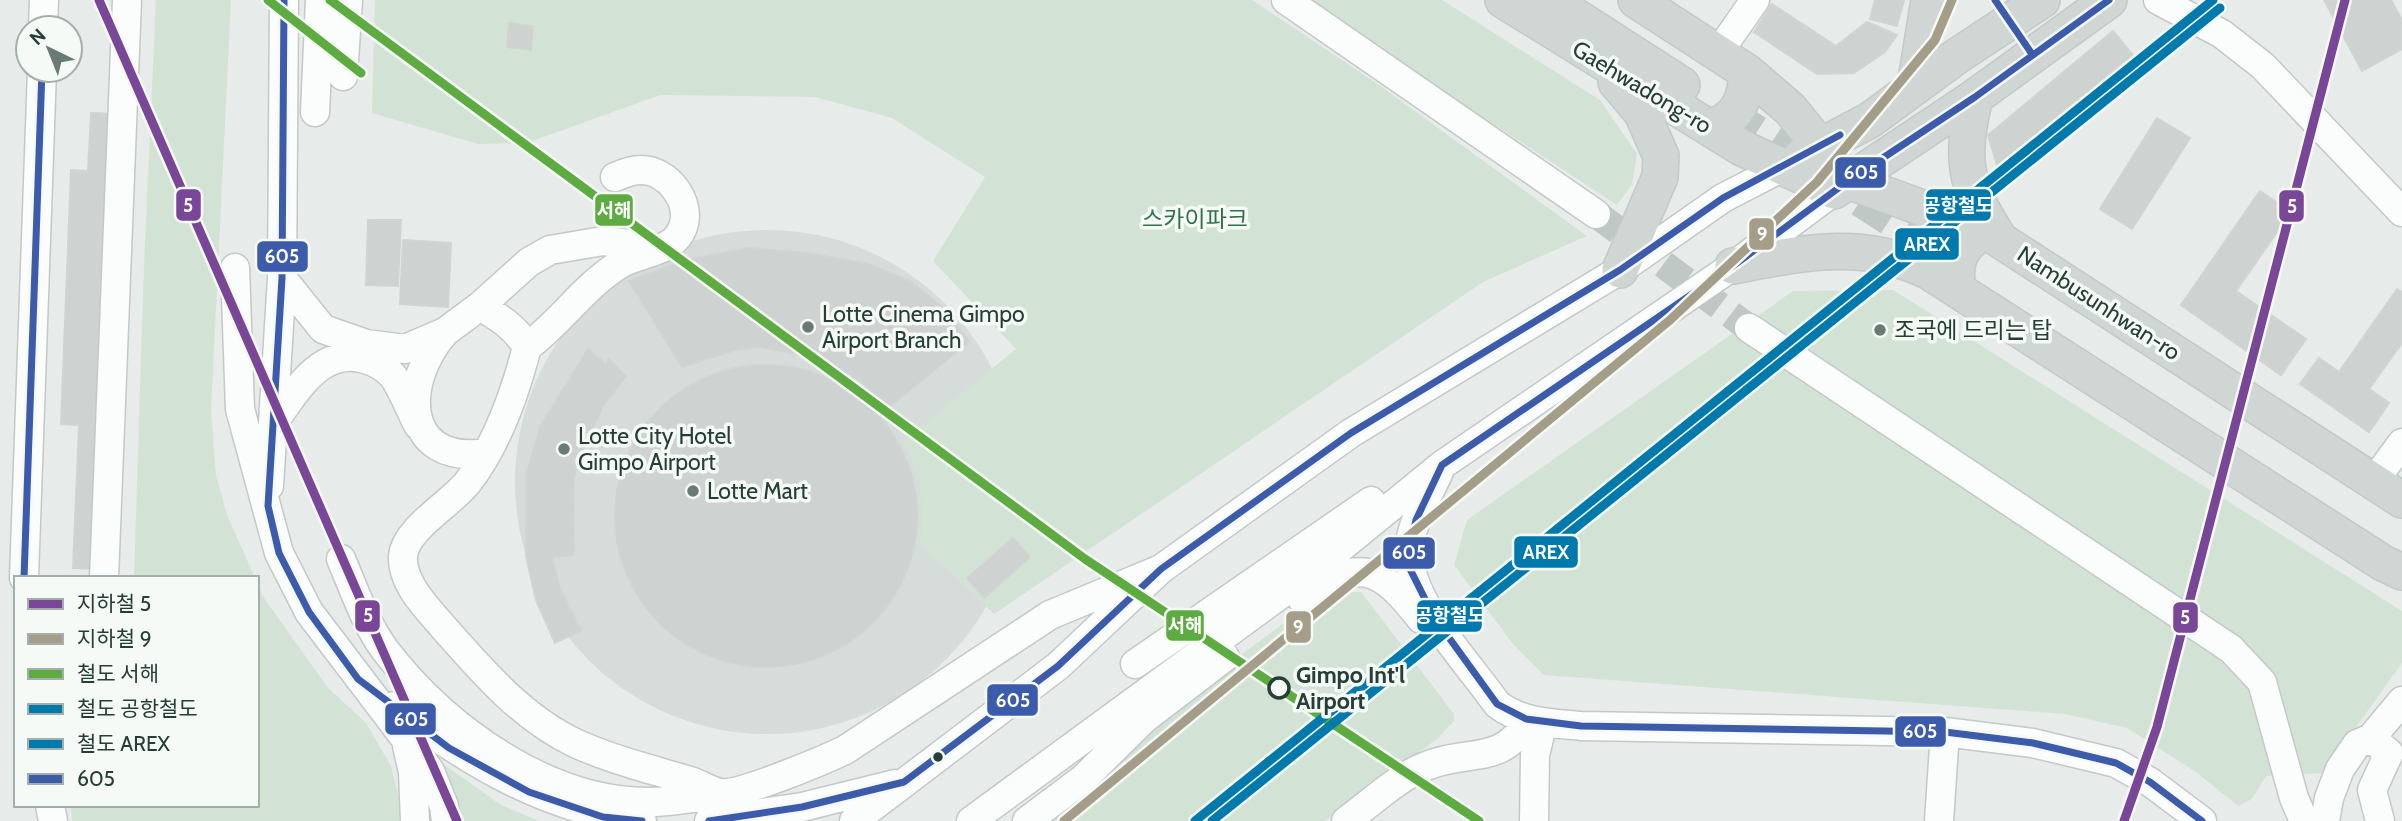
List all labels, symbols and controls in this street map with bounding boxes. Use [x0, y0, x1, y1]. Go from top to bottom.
north arrow [14, 14, 84, 84]
text: N [25, 24, 51, 50]
street label: Gaehwadong-ro [1567, 34, 1717, 140]
line badge: 605 [1834, 156, 1887, 189]
text: 605 [1844, 161, 1878, 184]
line badge: 5 [175, 188, 202, 222]
line badge: 공항철도 [1925, 188, 1992, 222]
line badge: 5 [2278, 189, 2305, 223]
line badge: 서해 [594, 193, 634, 227]
text: 5 [183, 194, 193, 217]
text: 공항철도 [1923, 194, 1993, 217]
text: 5 [2287, 195, 2297, 218]
text: 서해 [597, 199, 631, 222]
park label: 스카이파크 [1142, 205, 1248, 233]
line badge: 9 [1748, 217, 1775, 251]
text: 9 [1757, 223, 1767, 246]
line badge: AREX [1894, 227, 1960, 261]
text: AREX [1904, 233, 1950, 256]
line badge: 605 [256, 240, 309, 273]
street label: Nambusunhwan-ro [2012, 240, 2186, 366]
text: 605 [265, 245, 299, 268]
place label: Lotte Cinema Gimpo Airport Branch [822, 300, 1025, 354]
place label: 조국에 드리는 탑 [1894, 316, 2052, 344]
marker: Lotte Cinema Gimpo Airport Branch [800, 319, 816, 335]
marker: 조국에 드리는 탑 [1872, 322, 1888, 338]
place label: Lotte City Hotel Gimpo Airport [578, 422, 732, 476]
marker: Lotte City Hotel Gimpo Airport [556, 441, 572, 457]
place label: Lotte Mart [707, 477, 808, 505]
marker: Lotte Mart [685, 483, 701, 499]
line badge: AREX [1513, 535, 1579, 569]
line badge: 605 [1382, 536, 1436, 570]
text: 605 [1392, 541, 1426, 564]
text: AREX [1523, 541, 1569, 564]
legend [14, 576, 259, 807]
text: 지하철 5 [77, 591, 151, 616]
line badge: 5 [354, 599, 381, 633]
line badge: 공항철도 [1416, 599, 1483, 633]
line badge: 5 [2172, 601, 2199, 634]
text: 5 [363, 604, 373, 627]
text: 공항철도 [1415, 604, 1485, 627]
text: 5 [2180, 606, 2190, 629]
line badge: 서해 [1165, 609, 1205, 642]
line badge: 9 [1285, 610, 1312, 644]
text: 서해 [1168, 614, 1202, 637]
text: 9 [1293, 616, 1303, 639]
text: 지하철 9 [77, 626, 152, 651]
text: 철도 서해 [77, 661, 159, 686]
place label: Gimpo Int'l Airport [1296, 661, 1405, 715]
marker: Gimpo Int'l Airport [1268, 677, 1290, 699]
line badge: 605 [986, 683, 1039, 717]
text: 605 [996, 689, 1030, 712]
text: 철도 공항철도 [77, 696, 198, 721]
line badge: 605 [384, 702, 437, 736]
text: 605 [394, 708, 428, 731]
line badge: 605 [1894, 715, 1947, 748]
text: 605 [1903, 720, 1937, 743]
text: 철도 AREX [77, 731, 171, 756]
unlabelled marker [931, 750, 945, 764]
text: 605 [77, 766, 115, 791]

